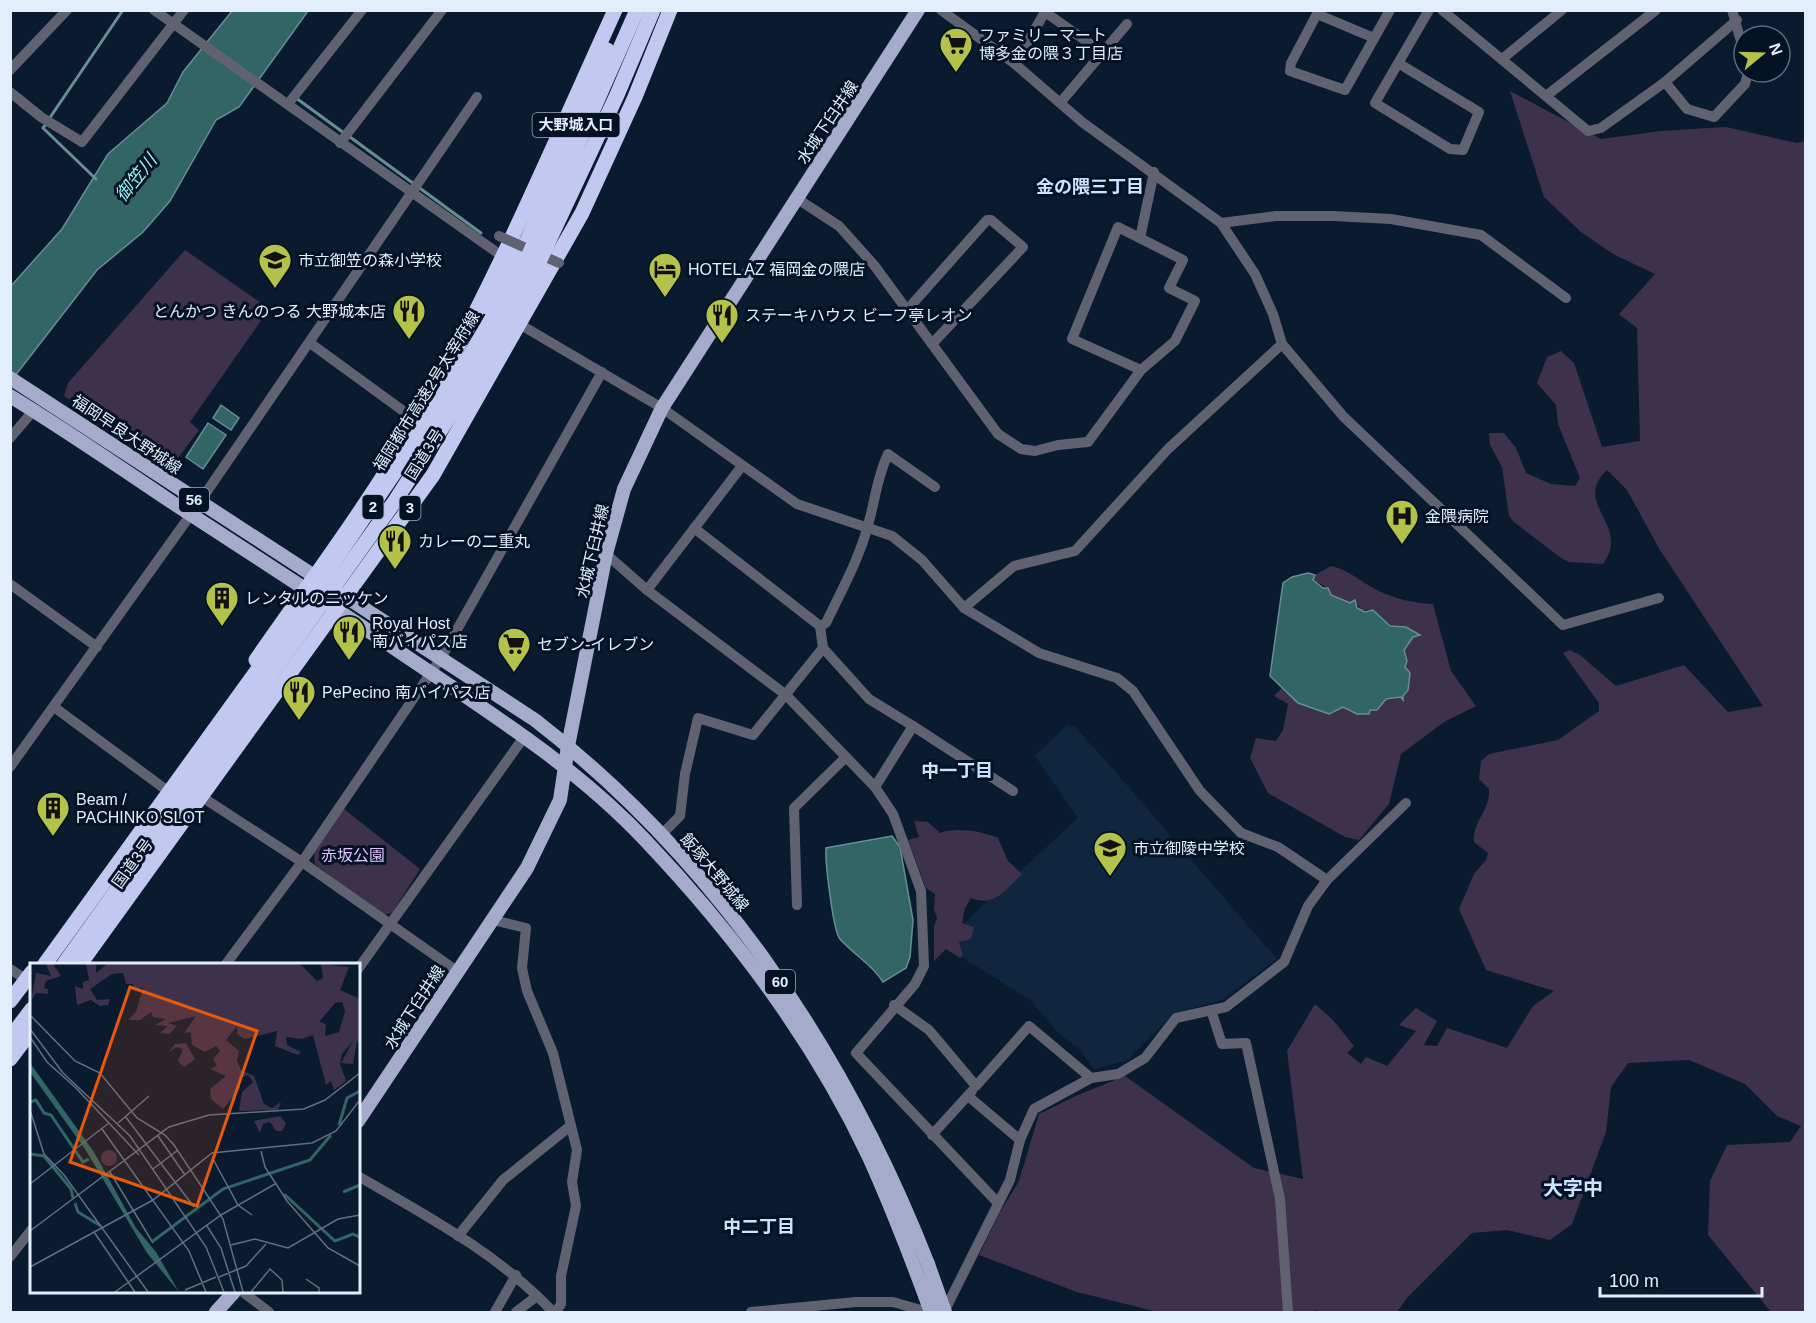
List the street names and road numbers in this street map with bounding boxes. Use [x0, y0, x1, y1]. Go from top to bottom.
street label: 水城下臼井線 [794, 78, 861, 167]
road number: 大野城入口 [532, 113, 620, 137]
street label: 福岡都市高速2号太宰府線 [370, 308, 483, 474]
street label: 福岡早良大野城線 [69, 392, 185, 477]
street label: 国道3号 [402, 426, 447, 483]
road number: 56 [179, 488, 209, 512]
road number: 2 [362, 495, 384, 519]
road number: 3 [400, 496, 420, 520]
street label: 水城下臼井線 [573, 502, 612, 600]
street label: 飯塚大野城線 [677, 830, 752, 915]
street label: 国道3号 [109, 835, 156, 891]
street label: 水城下臼井線 [381, 962, 448, 1052]
road number: 60 [765, 970, 795, 994]

